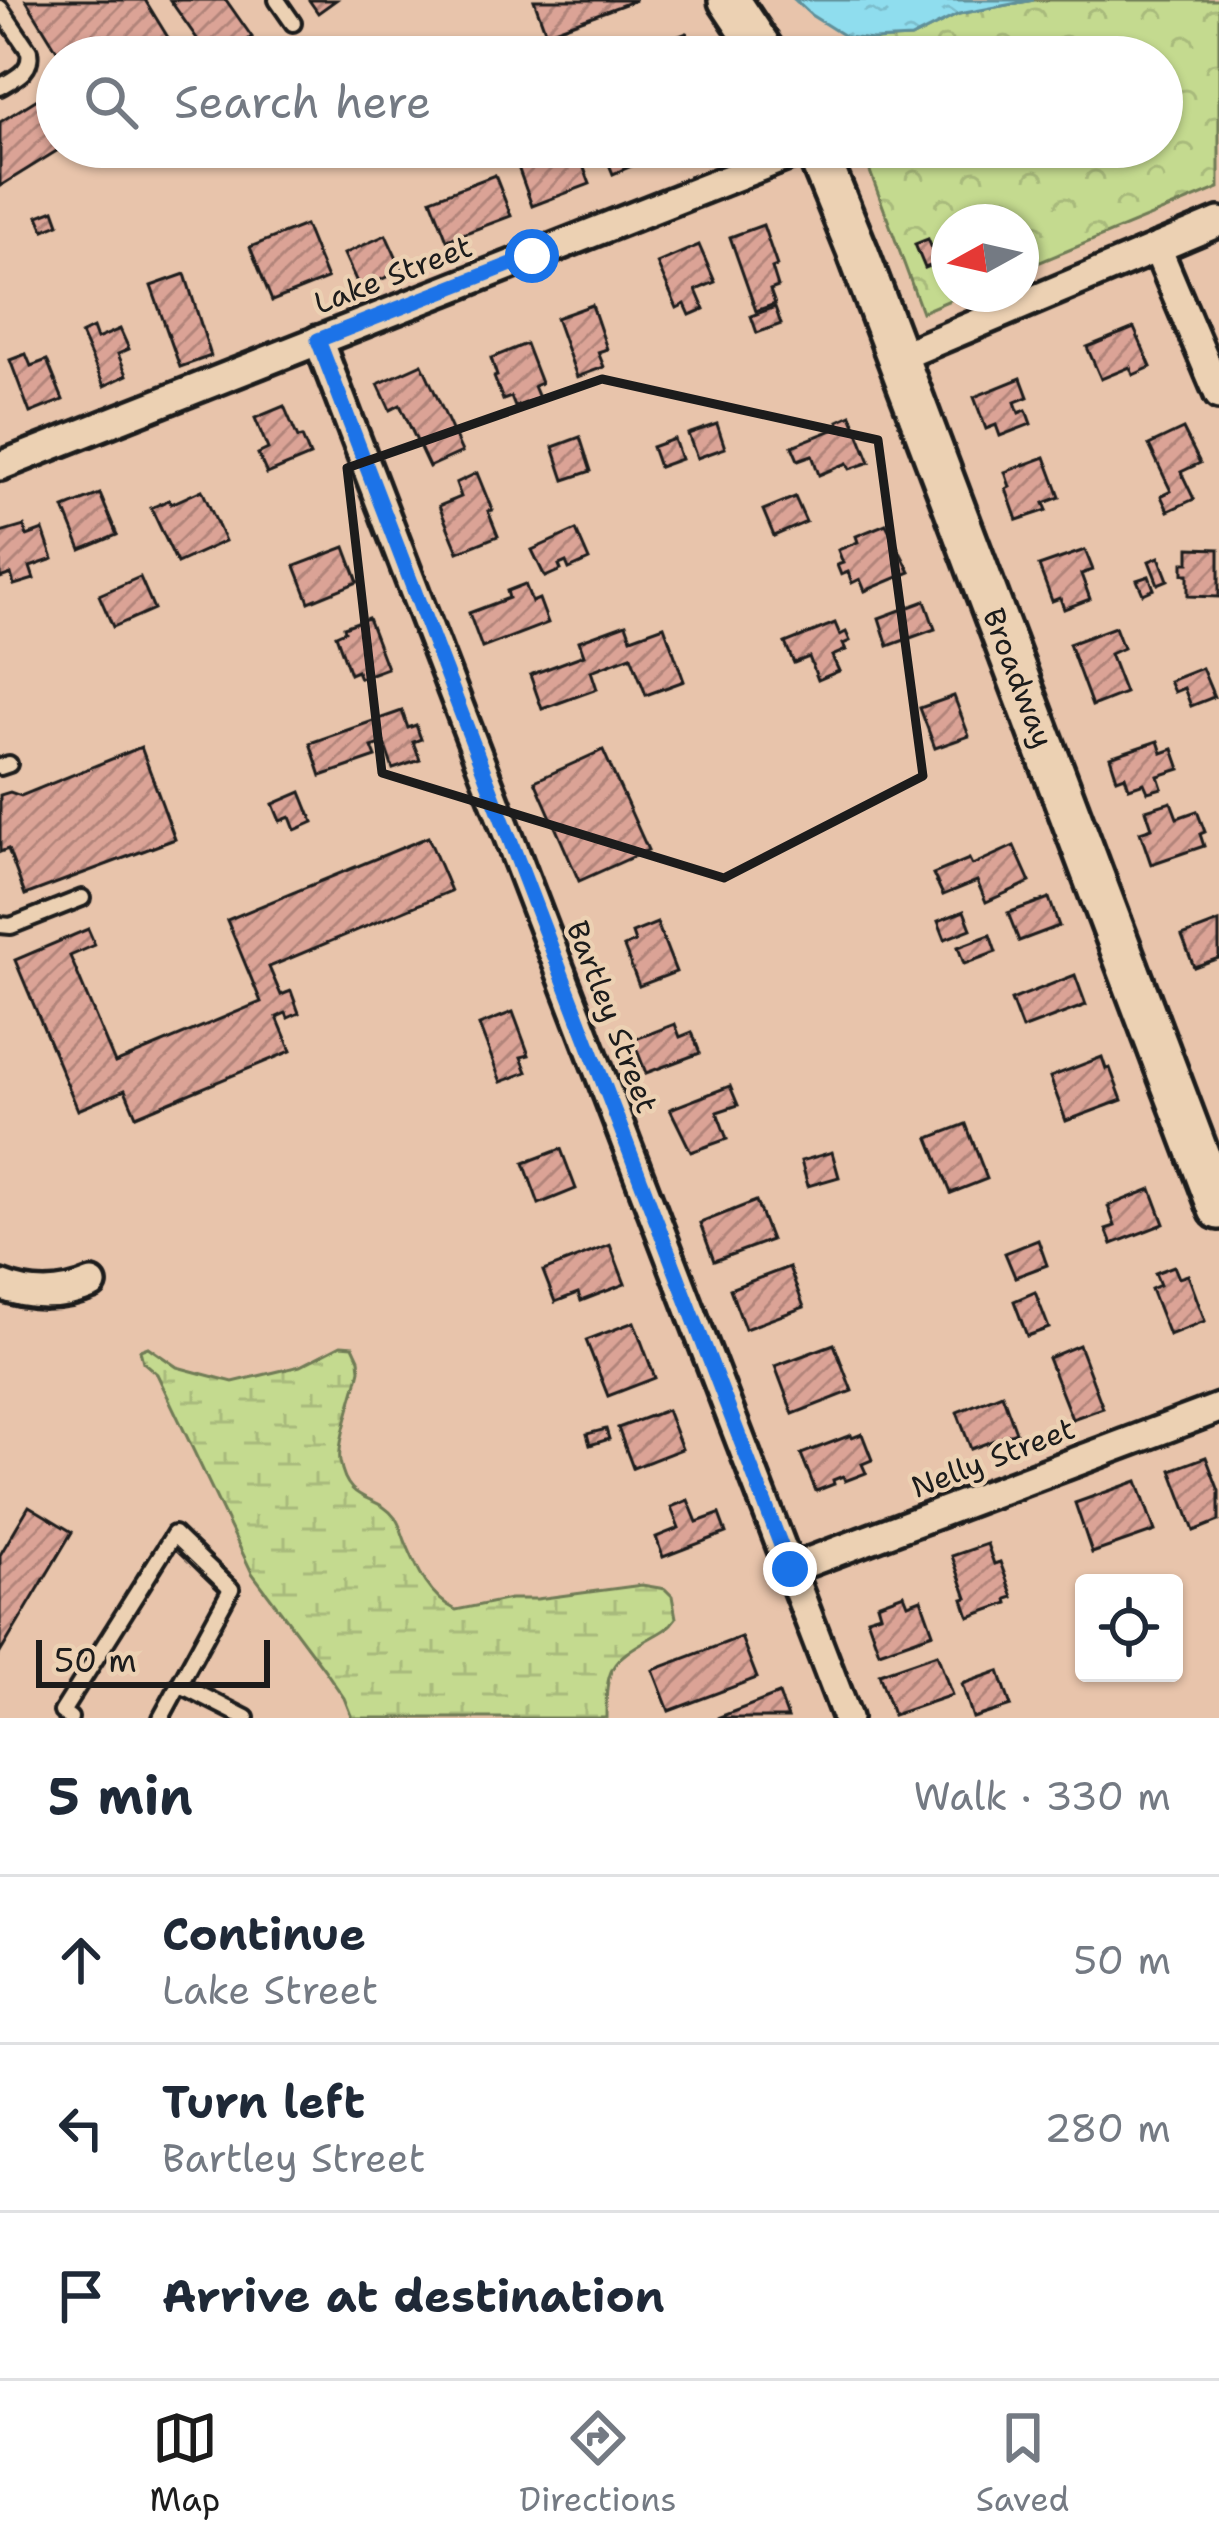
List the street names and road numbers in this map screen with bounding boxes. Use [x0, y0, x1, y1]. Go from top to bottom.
street label: Lake Street [308, 226, 478, 323]
street label: Broadway [973, 602, 1064, 754]
street label: Bartley Street [557, 915, 668, 1119]
street label: Nelly Street [905, 1408, 1081, 1508]

